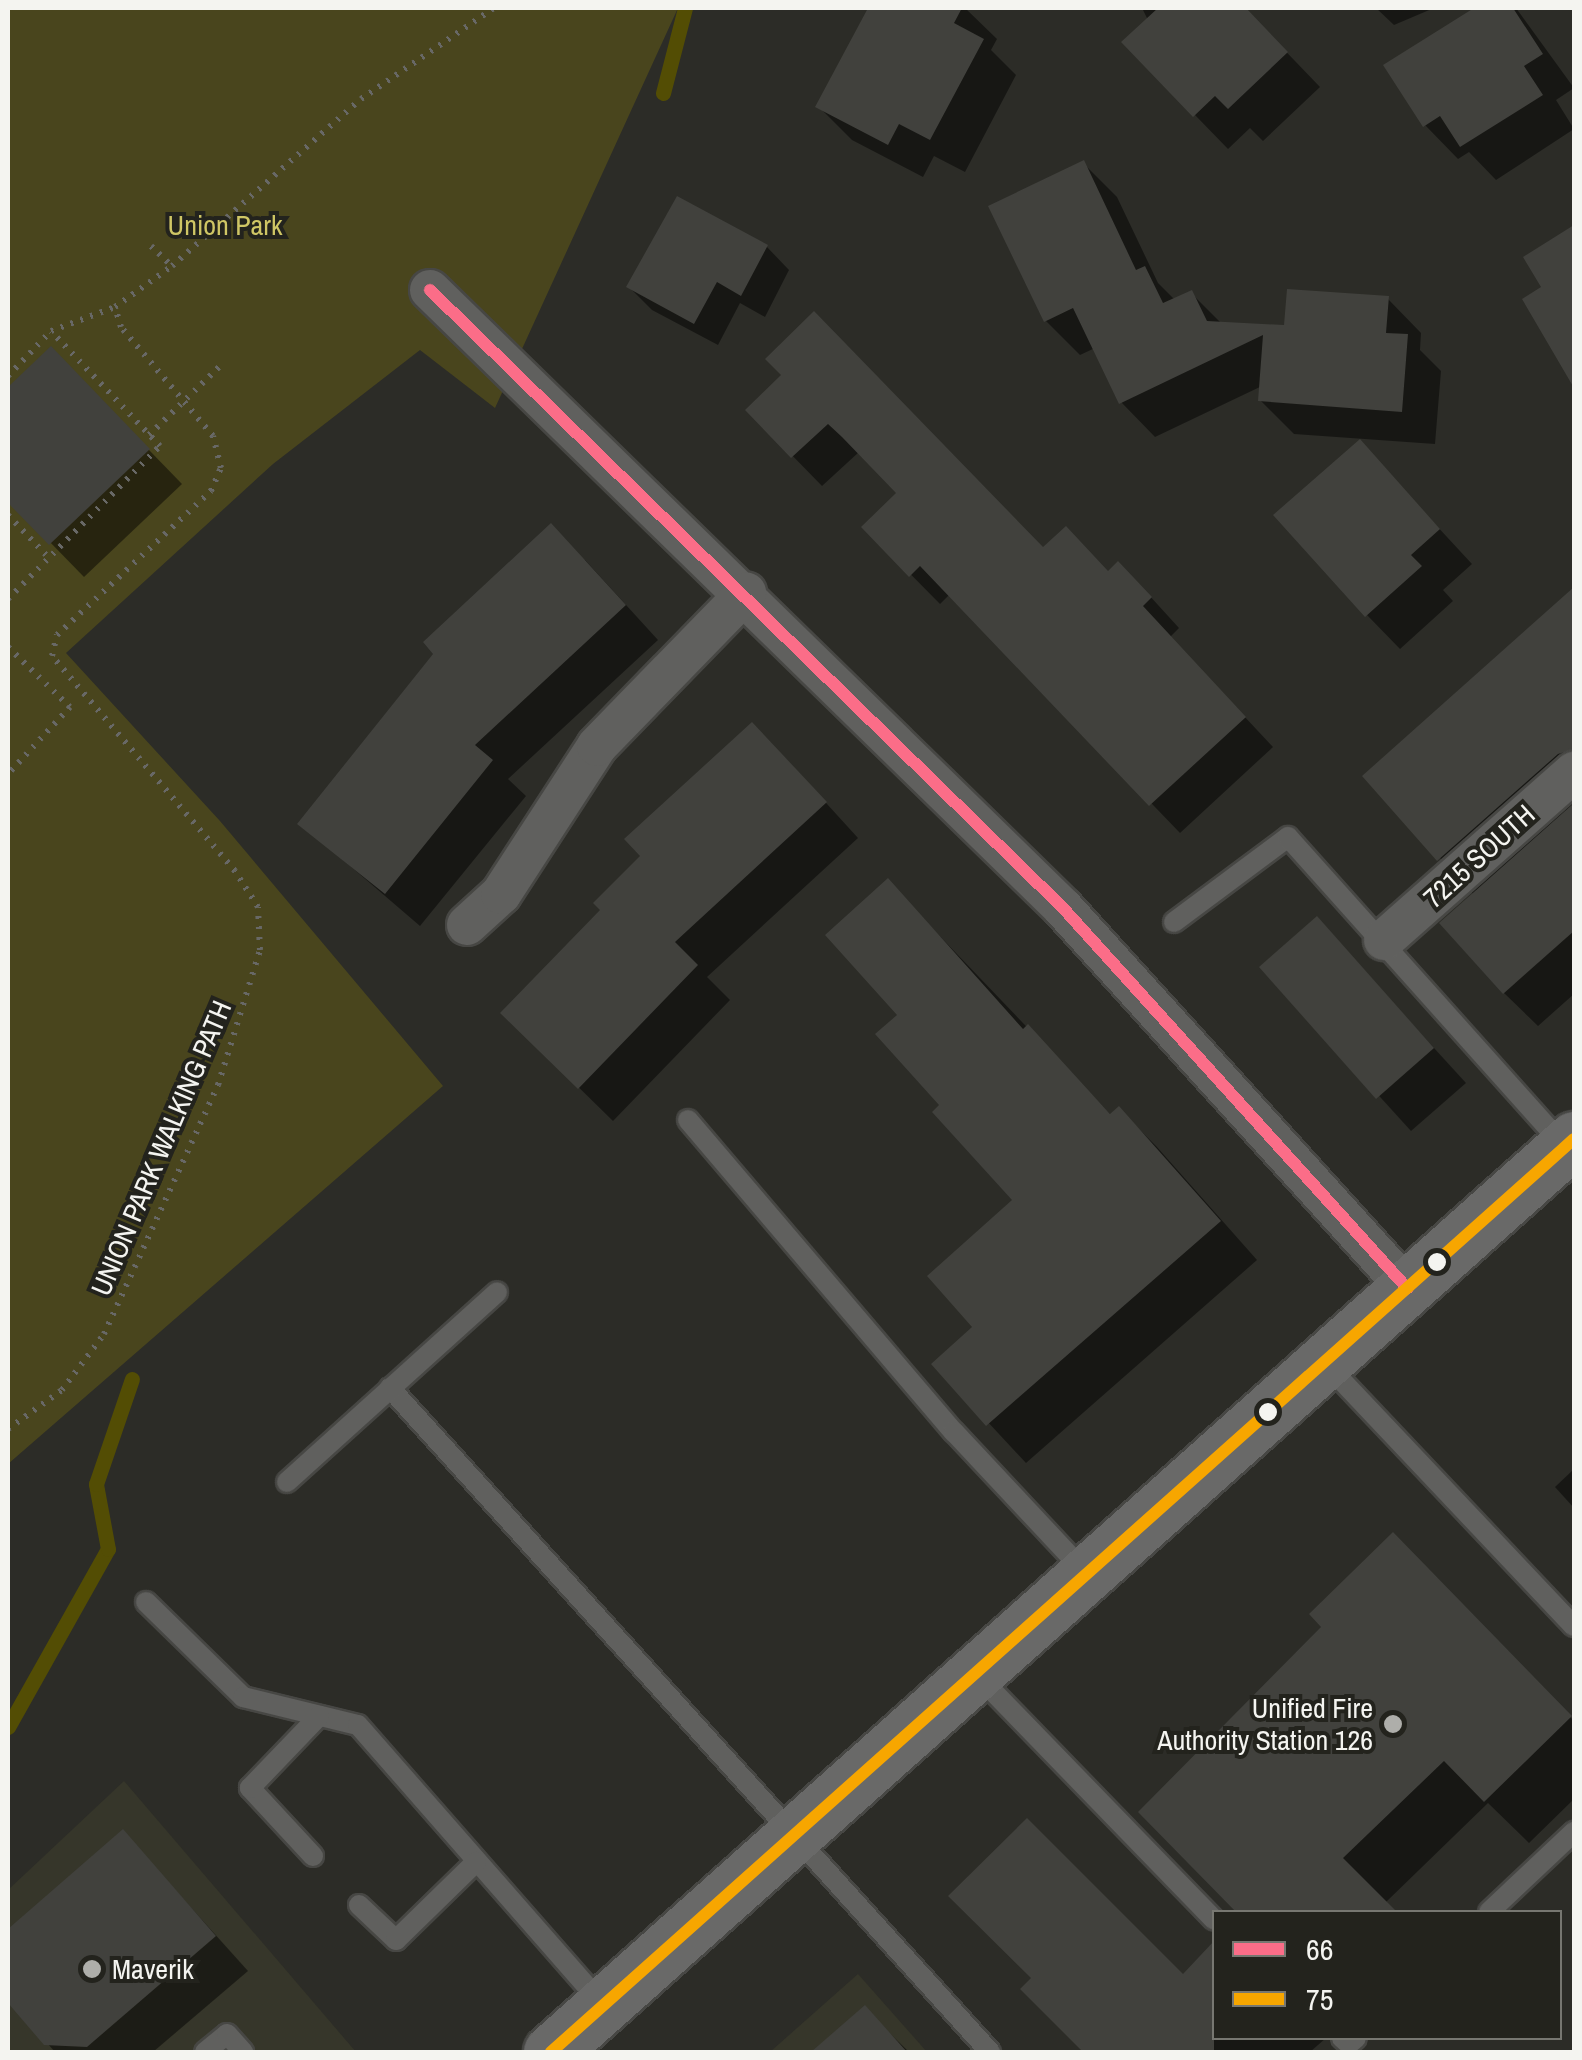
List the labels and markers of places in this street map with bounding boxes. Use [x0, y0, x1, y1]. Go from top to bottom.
unlabelled marker [1427, 1252, 1447, 1272]
unlabelled marker [1258, 1402, 1278, 1422]
place label: Unified Fire Authority Station 126 [1157, 1691, 1373, 1757]
marker: Unified Fire Authority Station 126 [1382, 1713, 1404, 1735]
place label: Maverik [112, 1952, 194, 1986]
marker: Maverik [81, 1958, 103, 1980]

